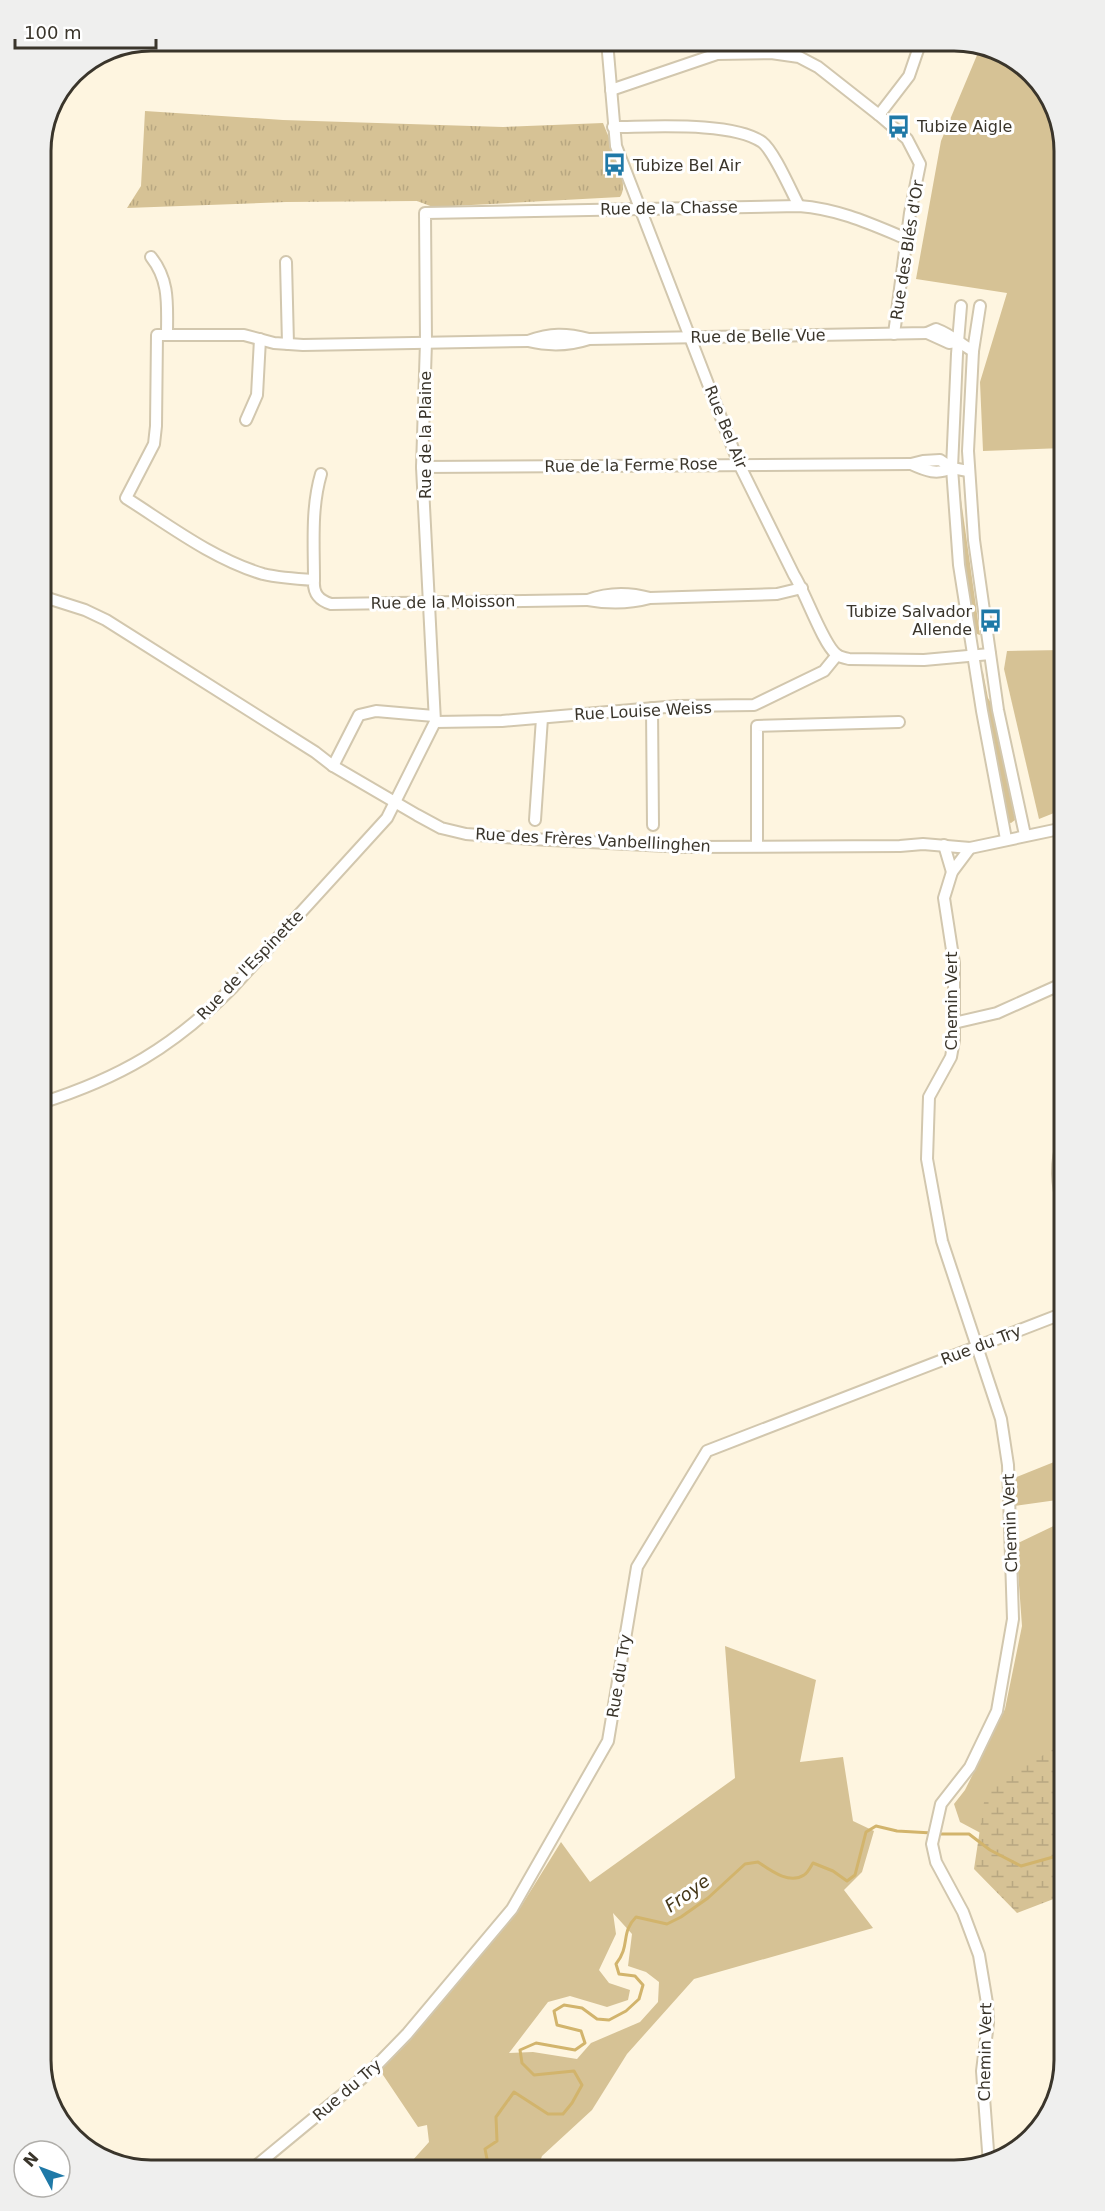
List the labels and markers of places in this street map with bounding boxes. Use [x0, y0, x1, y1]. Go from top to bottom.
bus stop icon: Tubize Aigle [886, 113, 912, 139]
place label: Tubize Aigle [916, 117, 1012, 136]
bus stop icon: Tubize Bel Air [602, 152, 628, 178]
place label: Tubize Bel Air [632, 156, 741, 175]
place label: Tubize Salvador Allende [845, 602, 972, 639]
bus stop icon: Tubize Salvador Allende [977, 607, 1003, 633]

